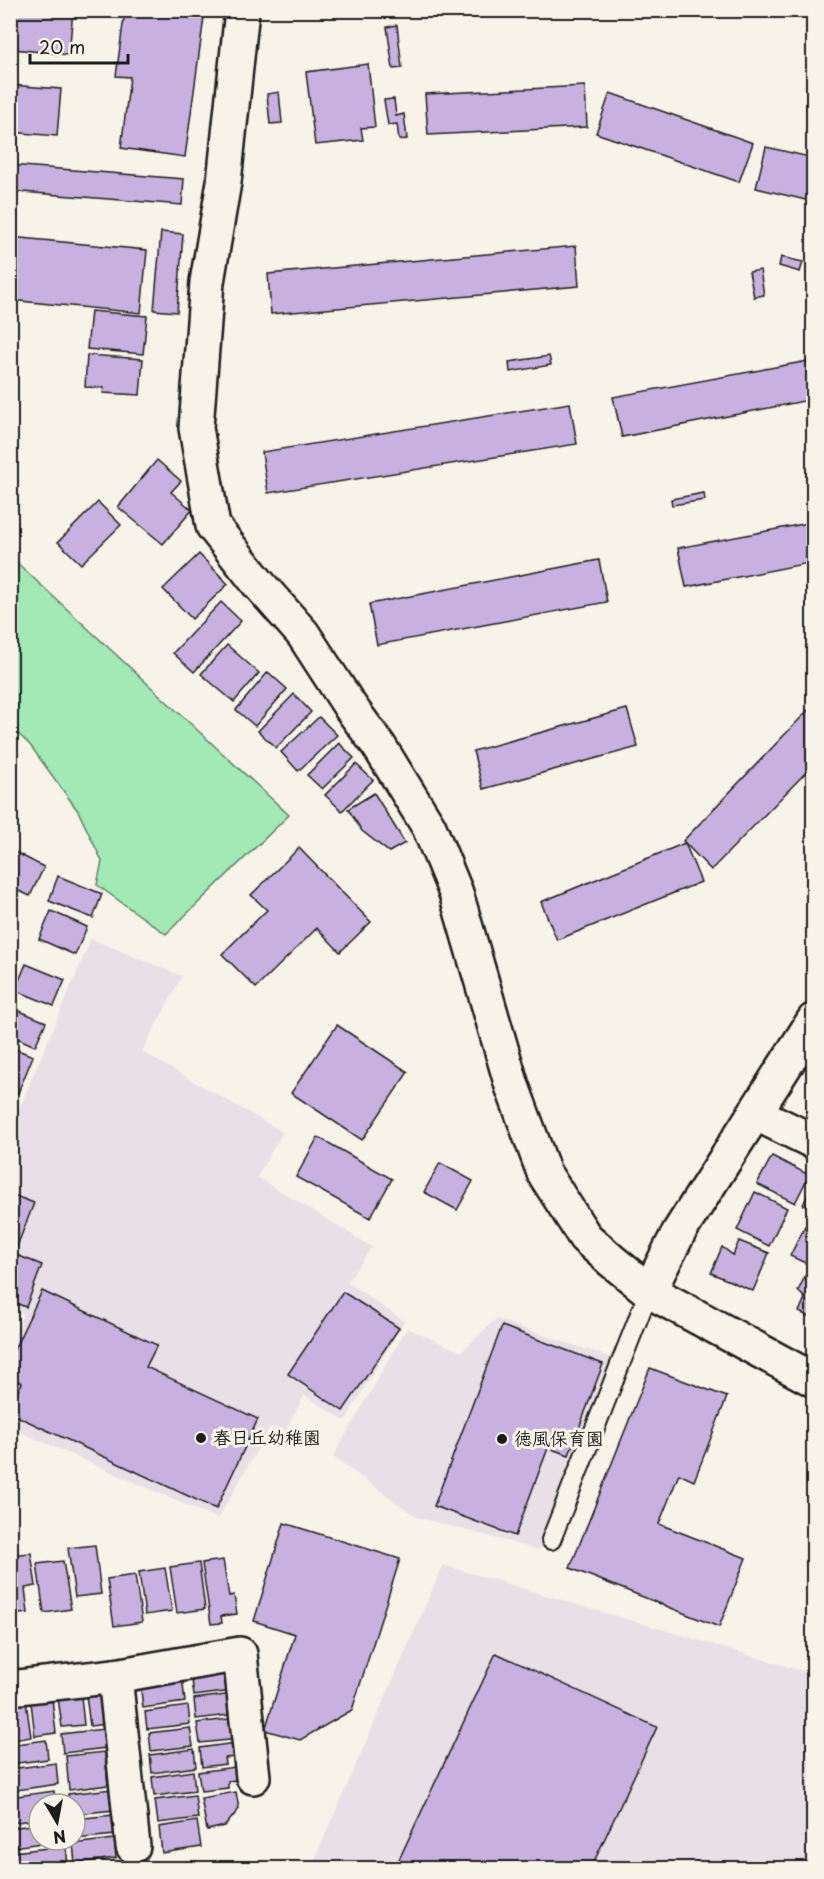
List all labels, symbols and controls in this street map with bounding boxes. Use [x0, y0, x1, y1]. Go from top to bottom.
scale bar [30, 27, 128, 65]
text: 20 m [39, 33, 85, 60]
place label: 春日丘幼稚園 [213, 1423, 321, 1450]
place label: 徳風保育園 [514, 1424, 604, 1451]
marker: 春日丘幼稚園 [194, 1431, 208, 1445]
marker: 徳風保育園 [495, 1432, 509, 1446]
north arrow [27, 1792, 87, 1852]
text: N [51, 1825, 68, 1851]

